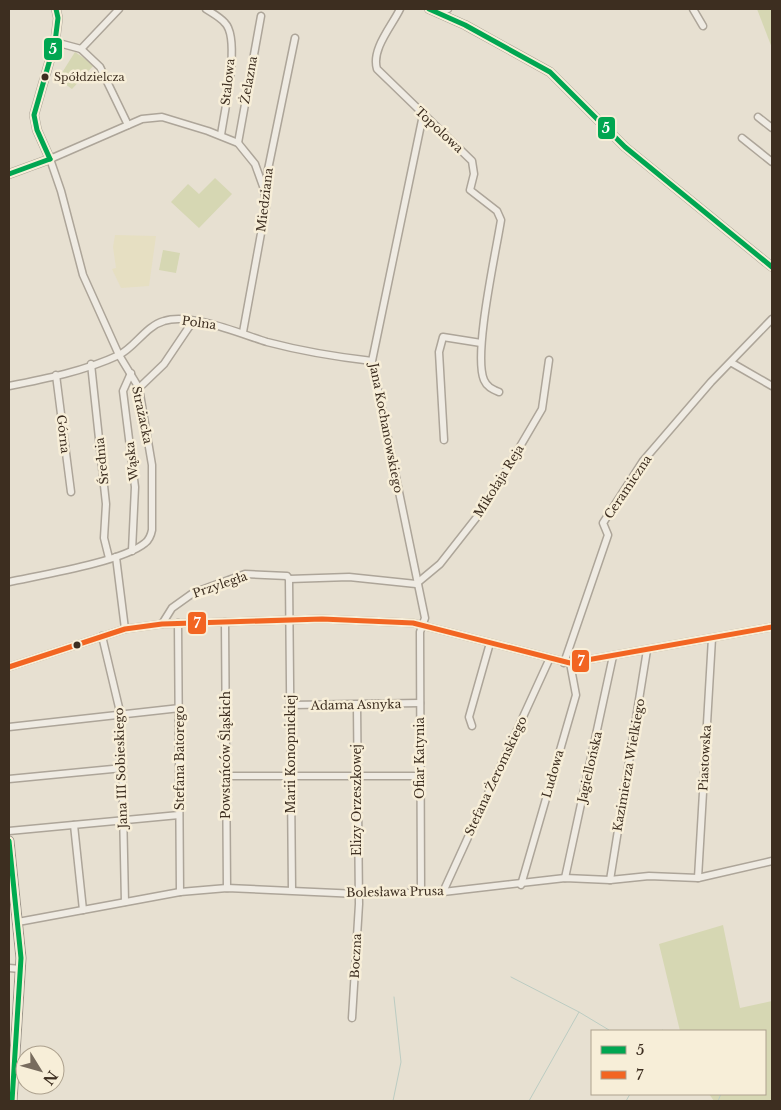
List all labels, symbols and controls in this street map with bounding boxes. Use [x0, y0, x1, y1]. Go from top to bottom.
line badge: 5 [43, 37, 63, 61]
text: 5 [49, 40, 57, 58]
street label: Żelazna [236, 54, 260, 105]
street label: Stalowa [218, 57, 237, 106]
place label: Spółdzielcza [54, 70, 126, 84]
marker: Spółdzielcza [40, 72, 50, 82]
street label: Topolowa [412, 104, 467, 156]
line badge: 5 [597, 116, 616, 140]
text: 5 [602, 119, 610, 137]
street label: Miedziana [253, 167, 276, 233]
street label: Polna [181, 313, 218, 332]
street label: Jana Kochanowskiego [366, 360, 406, 494]
street label: Strażacka [129, 385, 156, 445]
street label: Górna [54, 414, 73, 455]
street label: Średnia [91, 436, 111, 485]
street label: Wąska [122, 440, 141, 482]
street label: Mikołaja Reja [470, 441, 527, 520]
street label: Ceramiczna [601, 452, 655, 522]
street label: Przyległa [191, 568, 249, 601]
line badge: 7 [187, 611, 207, 635]
text: 7 [193, 614, 201, 632]
unlabelled marker [72, 640, 82, 650]
line badge: 7 [571, 649, 590, 673]
text: 7 [577, 652, 585, 670]
street label: Powstańców Śląskich [217, 691, 233, 819]
street label: Marii Konopnickiej [283, 695, 298, 814]
street label: Adama Asnyka [310, 696, 402, 713]
street label: Kazimierza Wielkiego [609, 697, 648, 833]
street label: Stefana Batorego [172, 706, 187, 810]
street label: Jana III Sobieskiego [111, 707, 130, 831]
street label: Stefana Żeromskiego [460, 713, 530, 838]
street label: Ofiar Katynia [412, 717, 427, 799]
street label: Piastowska [695, 724, 714, 791]
street label: Jagiellońska [574, 730, 605, 806]
street label: Elizy Orzeszkowej [349, 744, 364, 856]
street label: Ludowa [539, 748, 567, 800]
street label: Bolesława Prusa [346, 883, 444, 900]
street label: Boczna [347, 933, 364, 979]
legend [591, 1030, 766, 1095]
text: 5 [636, 1040, 645, 1059]
north arrow [15, 1045, 65, 1095]
text: 7 [636, 1065, 644, 1084]
text: N [39, 1067, 62, 1088]

